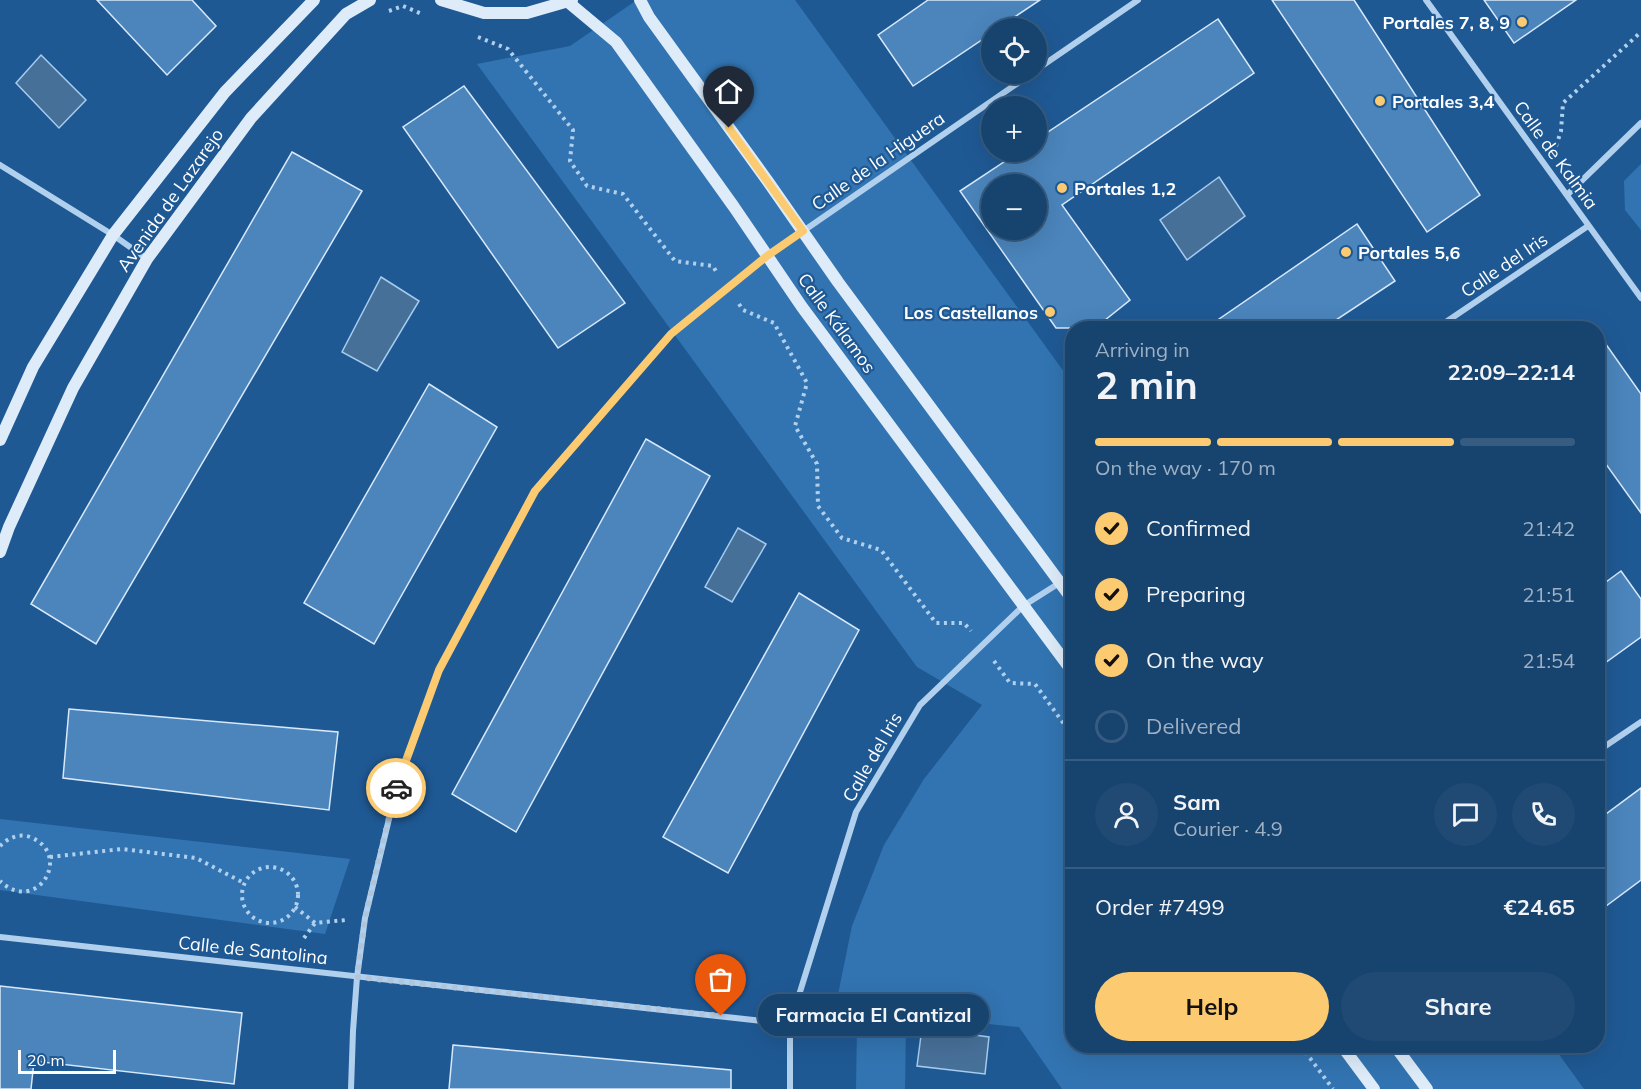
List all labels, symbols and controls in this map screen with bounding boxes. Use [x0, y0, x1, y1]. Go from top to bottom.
place label: Portales 7, 8, 9 [1383, 11, 1510, 34]
marker: Portales 7, 8, 9 [1515, 15, 1529, 29]
map controls [981, 18, 1047, 240]
button: locate [981, 18, 1047, 84]
pin [703, 66, 754, 128]
icon: home [712, 75, 745, 108]
place label: Portales 3,4 [1392, 90, 1495, 113]
marker: Portales 3,4 [1373, 94, 1387, 108]
button: + [981, 96, 1047, 162]
street label: Calle de Kalmia [1509, 96, 1603, 214]
street label: Calle de la Higuera [807, 106, 949, 216]
street label: Avenida de Lazarejo [112, 124, 228, 276]
button: − [981, 174, 1047, 240]
place label: Portales 1,2 [1074, 177, 1176, 200]
marker: Portales 1,2 [1055, 181, 1069, 195]
street label: Calle del Iris [1456, 228, 1552, 302]
place label: Portales 5,6 [1358, 241, 1461, 264]
marker: Portales 5,6 [1339, 245, 1353, 259]
street label: Calle Kálamos [793, 268, 881, 378]
place label: Los Castellanos [904, 301, 1038, 324]
marker: Los Castellanos [1043, 305, 1057, 319]
text: Arriving in [1095, 337, 1190, 362]
text: 22:09–22:14 [1447, 358, 1575, 386]
text: 2 min [1095, 360, 1198, 409]
text: On the way · 170 m [1095, 455, 1276, 480]
icon: check [1095, 512, 1128, 545]
text: Confirmed [1146, 514, 1251, 542]
text: 21:42 [1522, 516, 1575, 541]
icon: check [1095, 578, 1128, 611]
text: Preparing [1146, 580, 1246, 608]
text: 21:51 [1522, 582, 1575, 607]
icon: check [1095, 644, 1128, 677]
text: On the way [1146, 646, 1264, 674]
text: 21:54 [1522, 648, 1575, 673]
street label: Calle del Iris [837, 708, 907, 806]
text: Delivered [1146, 712, 1241, 740]
courier [366, 758, 426, 818]
icon: car [380, 772, 413, 805]
button: person [1095, 783, 1158, 846]
button: chat [1434, 783, 1497, 846]
button: phone [1512, 783, 1575, 846]
text: Sam [1173, 788, 1221, 816]
text: Courier · 4.9 [1173, 816, 1283, 841]
text: Order #7499 [1095, 893, 1225, 921]
text: €24.65 [1504, 893, 1575, 921]
street label: Calle de Santolina [177, 931, 329, 969]
pin [695, 954, 746, 1016]
icon: bag [704, 963, 737, 996]
button: Help [1095, 972, 1329, 1041]
button: Share [1341, 972, 1575, 1041]
callout: Farmacia El Cantizal [757, 995, 988, 1037]
text: Farmacia El Cantizal [775, 1002, 972, 1027]
scale bar [18, 1047, 116, 1074]
text: 20 m [27, 1050, 64, 1070]

